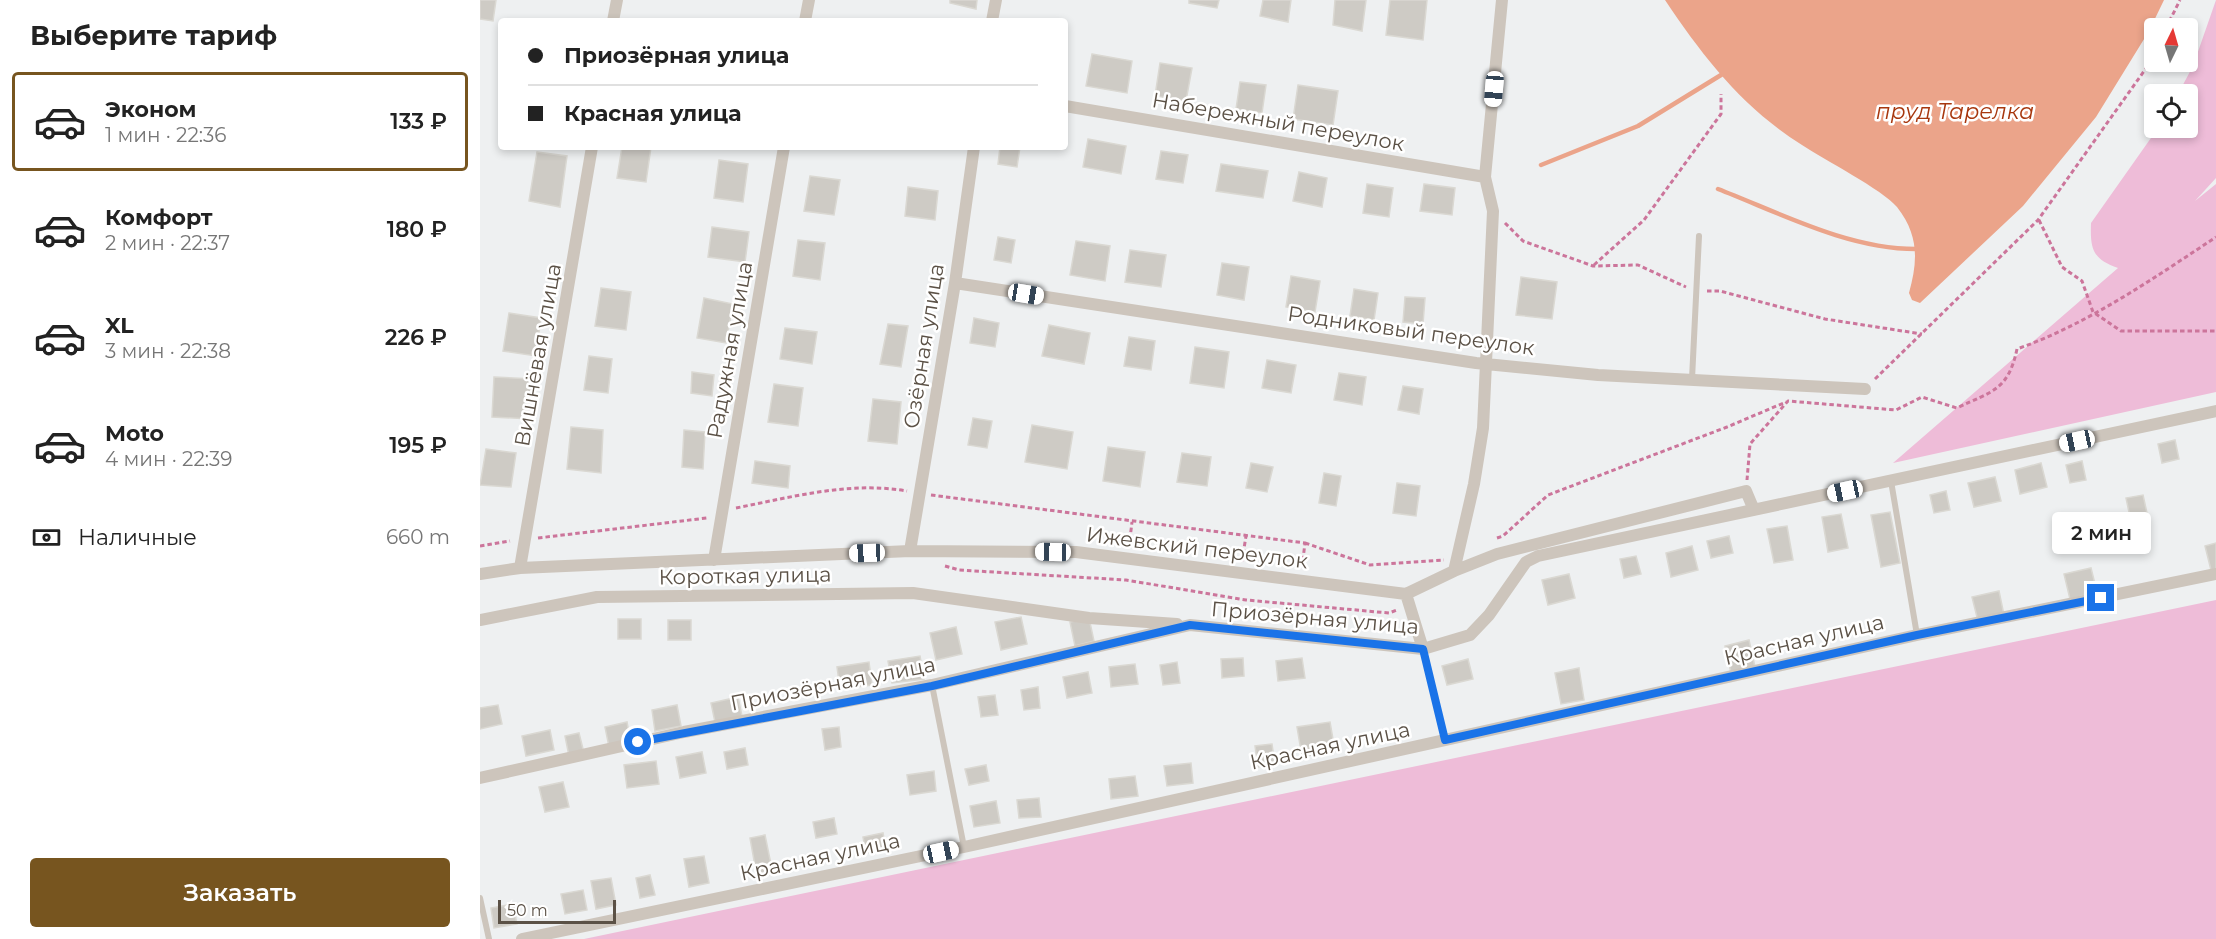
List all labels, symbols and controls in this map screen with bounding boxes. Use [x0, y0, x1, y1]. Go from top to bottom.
north arrow [2144, 18, 2198, 72]
map controls [2144, 18, 2198, 138]
text: Выберите тариф [30, 19, 277, 52]
text: Приозёрная улица [564, 42, 789, 69]
car [1483, 70, 1505, 108]
button: locate [2144, 84, 2198, 138]
street label: Набережный переулок [1150, 87, 1406, 156]
icon: car [33, 95, 87, 149]
text: Эконом [105, 96, 196, 123]
water label: пруд Тарелка [1876, 98, 2034, 125]
text: Красная улица [564, 100, 742, 127]
text: 133 ₽ [390, 108, 447, 135]
text: 1 мин · 22:36 [105, 123, 226, 147]
icon: car [33, 203, 87, 257]
text: Комфорт [105, 204, 213, 231]
text: 180 ₽ [387, 216, 447, 243]
text: 2 мин · 22:37 [105, 231, 230, 255]
street label: Радужная улица [702, 259, 757, 440]
street label: Вишнёвая улица [509, 261, 566, 448]
street label: Озёрная улица [898, 262, 949, 430]
car [1007, 282, 1045, 306]
street label: Родниковый переулок [1286, 301, 1536, 360]
icon: car [33, 311, 87, 365]
text: XL [105, 312, 134, 339]
text: 226 ₽ [385, 324, 447, 351]
text: 3 мин · 22:38 [105, 339, 231, 363]
icon: car [33, 419, 87, 473]
text: Moto [105, 420, 164, 447]
car [2058, 428, 2096, 454]
text: 195 ₽ [389, 432, 447, 459]
text: 4 мин · 22:39 [105, 447, 232, 471]
car [1826, 478, 1864, 504]
callout: 2 мин [2052, 511, 2150, 553]
icon: cash [30, 521, 63, 554]
text: 2 мин [2071, 521, 2132, 545]
street label: Ижевский переулок [1085, 522, 1309, 573]
text: Наличные [78, 524, 197, 551]
text: 660 m [386, 525, 450, 549]
car [849, 543, 885, 563]
car [1035, 543, 1071, 561]
street label: Короткая улица [658, 561, 832, 590]
route end [2087, 584, 2114, 611]
street label: Приозёрная улица [1210, 596, 1420, 639]
street label: Красная улица [1722, 609, 1886, 670]
street label: Приозёрная улица [728, 651, 938, 716]
street label: Красная улица [1248, 716, 1412, 775]
route start [624, 728, 651, 755]
street label: Красная улица [738, 827, 902, 886]
car [922, 839, 960, 865]
button: Заказать [30, 858, 450, 927]
scale bar [498, 897, 616, 924]
text: 50 m [507, 901, 548, 920]

